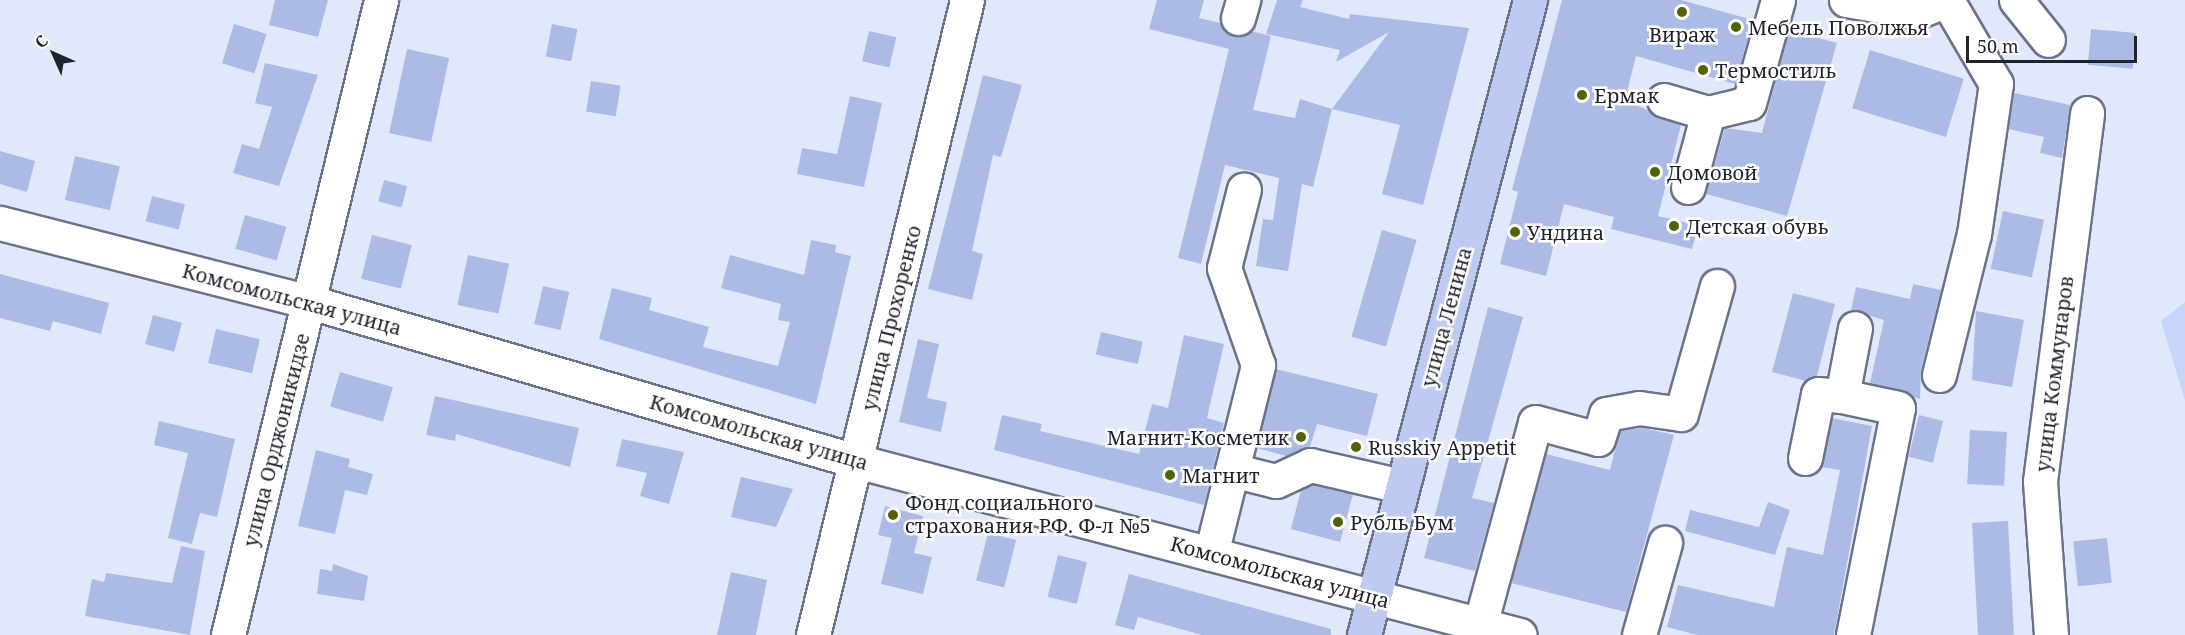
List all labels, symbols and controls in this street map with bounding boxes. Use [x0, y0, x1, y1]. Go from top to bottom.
marker: Вираж [1675, 5, 1689, 19]
place label: Мебель Поволжья [1748, 15, 1929, 39]
marker: Мебель Поволжья [1729, 20, 1743, 34]
place label: Вираж [1649, 22, 1715, 46]
north arrow [24, 24, 84, 84]
scale bar [1969, 24, 2140, 62]
text: С [30, 30, 53, 53]
text: 50 m [1977, 34, 2019, 58]
place label: Термостиль [1715, 58, 1836, 82]
marker: Термостиль [1696, 63, 1710, 77]
place label: Ермак [1594, 83, 1659, 107]
marker: Ермак [1575, 88, 1589, 102]
place label: Домовой [1667, 160, 1758, 184]
marker: Домовой [1648, 165, 1662, 179]
place label: Детская обувь [1686, 214, 1828, 238]
marker: Детская обувь [1667, 219, 1681, 233]
place label: Ундина [1527, 220, 1604, 244]
street label: улица Прохоренко [856, 223, 926, 413]
marker: Ундина [1508, 225, 1522, 239]
street label: улица Ленина [1416, 244, 1476, 390]
street label: Комсомольская улица [180, 258, 404, 340]
street label: улица Коммунаров [2030, 275, 2078, 473]
street label: улица Орджоникидзе [238, 331, 314, 549]
street label: Комсомольская улица [647, 389, 871, 475]
place label: Магнит-Косметик [1107, 425, 1289, 449]
marker: Магнит-Косметик [1294, 430, 1308, 444]
place label: Russkiy Appetit [1368, 435, 1516, 459]
marker: Russkiy Appetit [1349, 440, 1363, 454]
place label: Магнит [1182, 463, 1259, 487]
marker: Магнит [1163, 468, 1177, 482]
place label: Фонд социального страхования РФ. Ф-л №5 [905, 491, 1151, 538]
marker: Фонд социального страхования РФ. Ф-л №5 [886, 508, 900, 522]
place label: Рубль Бум [1350, 510, 1454, 534]
marker: Рубль Бум [1331, 515, 1345, 529]
street label: Комсомольская улица [1168, 531, 1392, 613]

